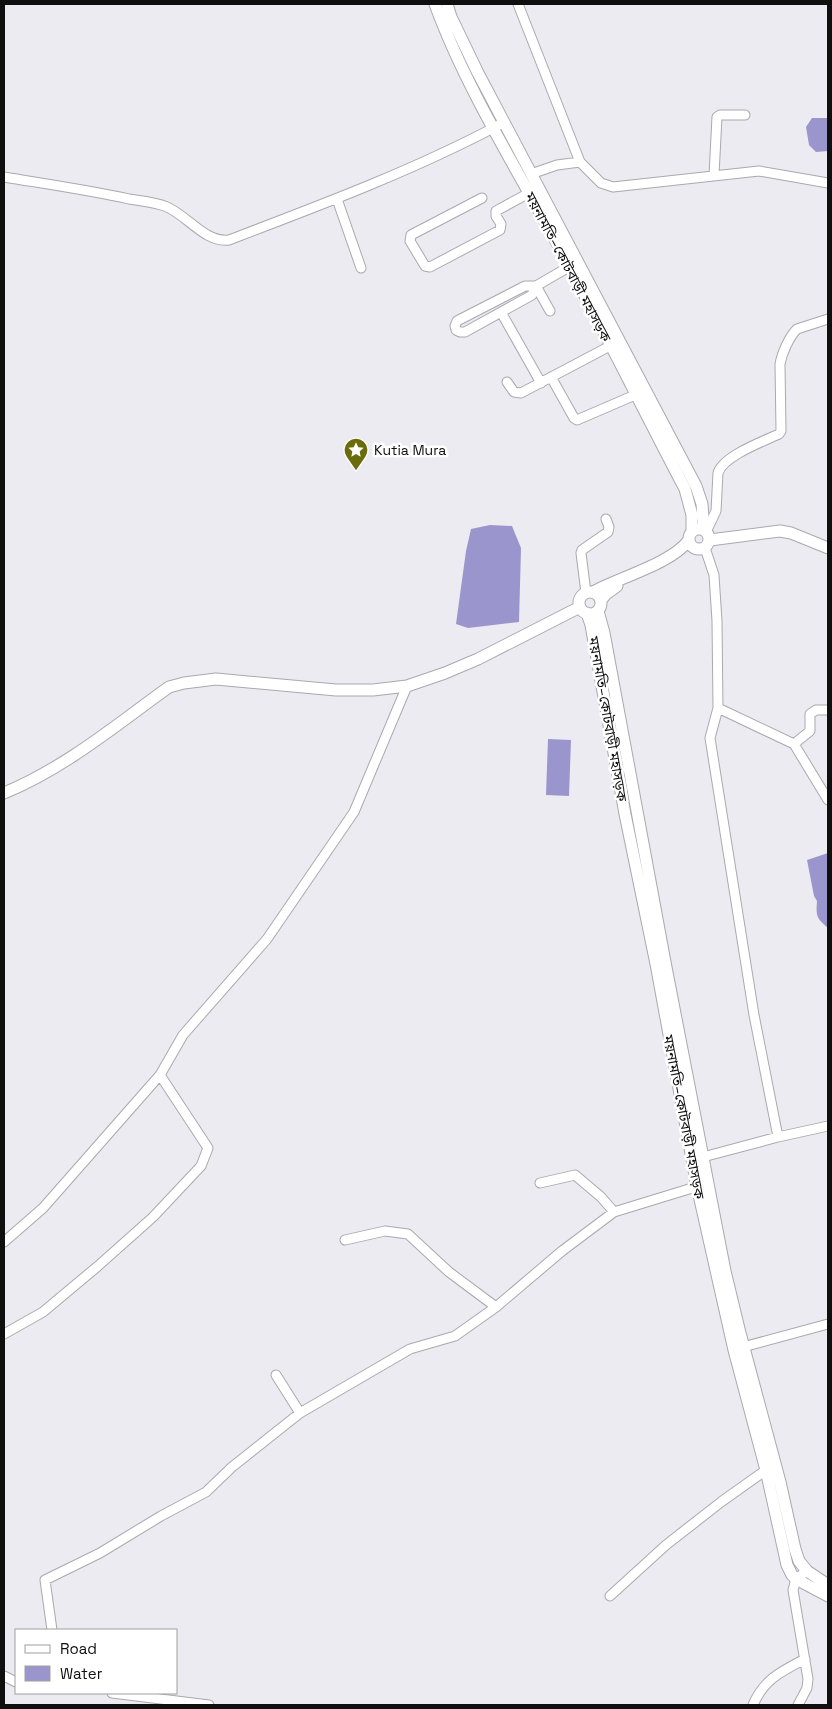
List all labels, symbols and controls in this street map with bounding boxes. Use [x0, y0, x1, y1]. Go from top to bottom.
street label: ময়নামতি–কোটবাড়ী মহাসড়ক [520, 188, 615, 346]
place icon: Kutia Mura [343, 437, 369, 471]
place label: Kutia Mura [374, 441, 446, 459]
street label: ময়নামতি–কোটবাড়ী মহাসড়ক [584, 634, 631, 803]
street label: ময়নামতি–কোটবাড়ী মহাসড়ক [659, 1032, 709, 1201]
legend [15, 1629, 178, 1694]
text: Road [60, 1639, 97, 1658]
text: Water [60, 1664, 103, 1683]

